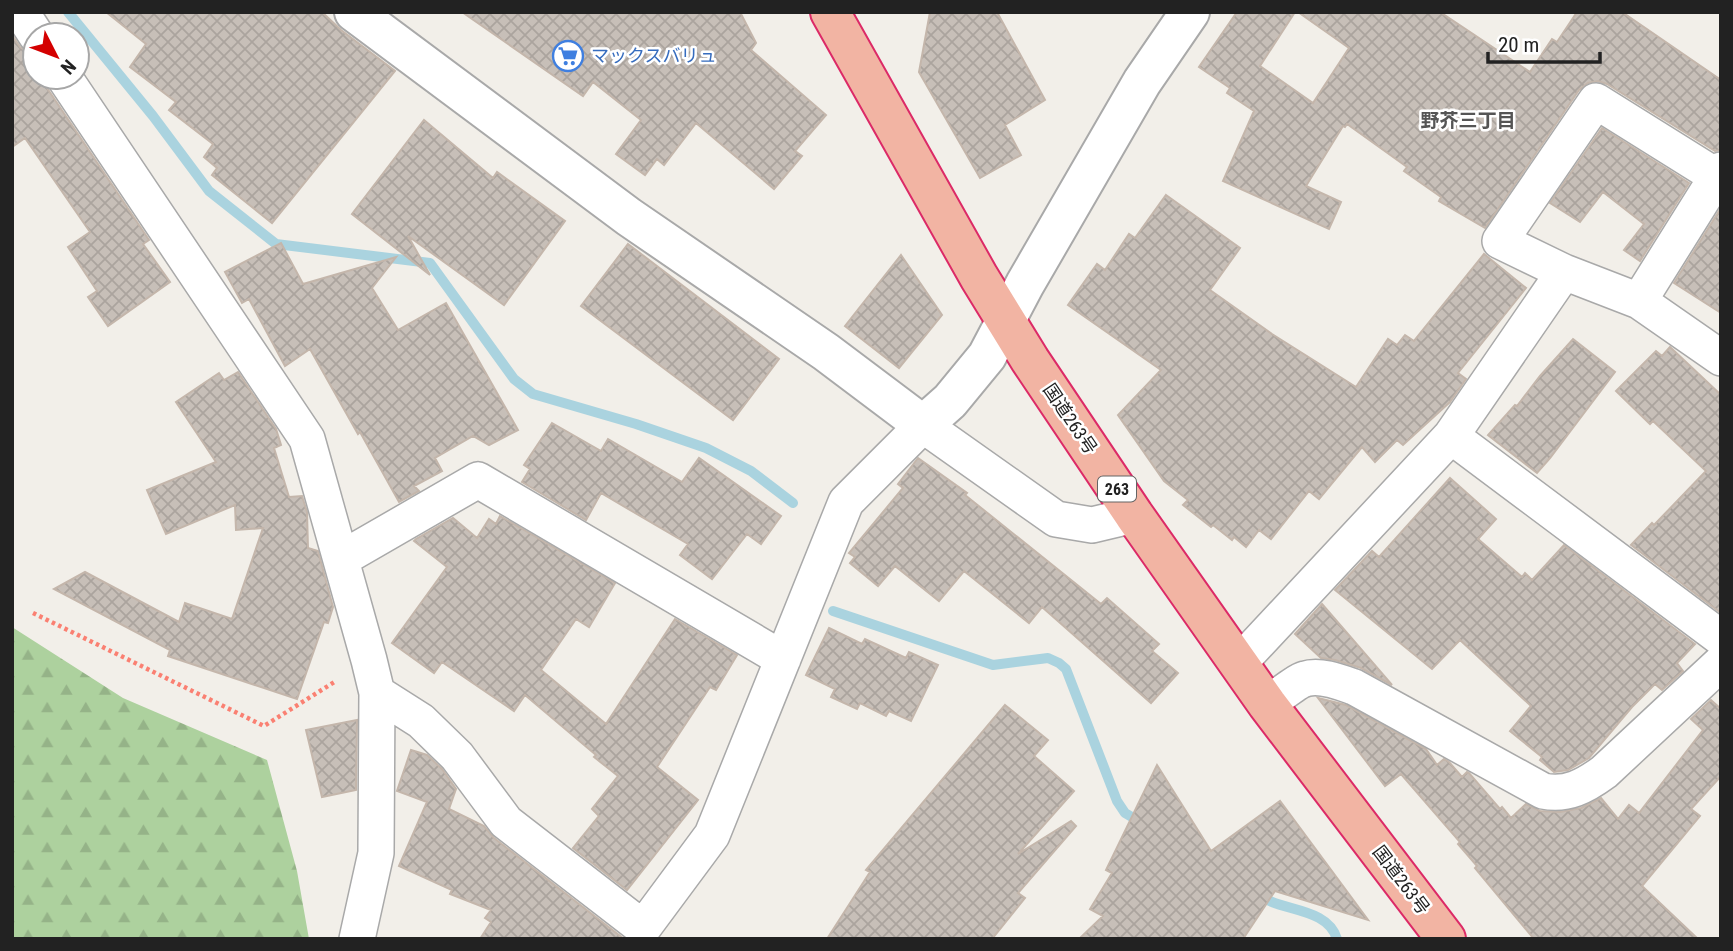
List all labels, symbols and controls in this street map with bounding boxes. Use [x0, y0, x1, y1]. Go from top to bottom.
north arrow [21, 21, 91, 91]
scale bar [1488, 21, 1600, 65]
text: 20 m [1498, 33, 1539, 57]
supermarket icon: マックスバリュ [551, 39, 585, 73]
place label: マックスバリュ [591, 45, 716, 66]
text: N [56, 55, 81, 79]
district label: 野芥三丁目 [1420, 109, 1516, 132]
street label: 国道263号 [1039, 379, 1102, 458]
road number: 263 [1098, 476, 1136, 502]
street label: 国道263号 [1369, 841, 1434, 918]

